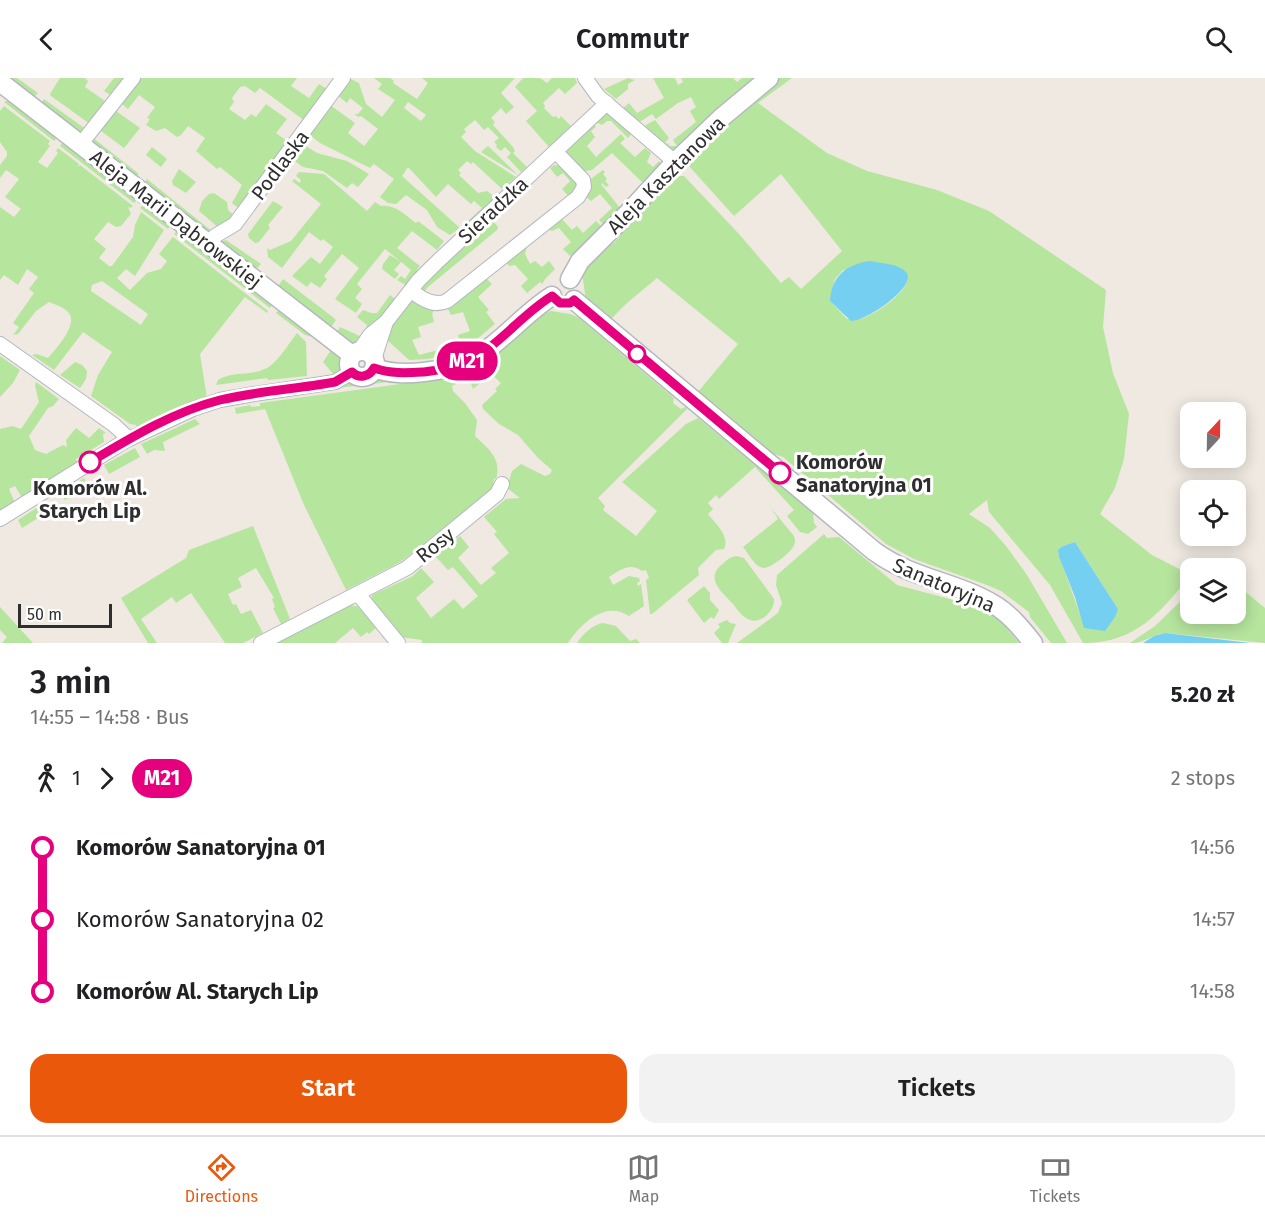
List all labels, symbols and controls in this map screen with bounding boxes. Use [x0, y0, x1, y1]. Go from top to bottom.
icon: back [30, 23, 63, 56]
text: Commutr [576, 23, 689, 55]
icon: search [1202, 23, 1235, 56]
street label: Aleja Kasztanowa [602, 111, 730, 239]
street label: Podlaska [246, 125, 314, 205]
street label: Aleja Marii Dąbrowskiej [85, 145, 267, 293]
street label: Sieradzka [453, 172, 533, 248]
line badge: M21 [432, 342, 502, 380]
unlabelled marker [628, 345, 646, 363]
text: M21 [449, 348, 485, 374]
north arrow [1180, 402, 1246, 468]
map controls [1180, 402, 1246, 624]
place label: Komorów Sanatoryjna 01 [796, 450, 932, 497]
marker: Komorów Al. Starych Lip [79, 451, 101, 473]
marker: Komorów Sanatoryjna 01 [769, 462, 791, 484]
place label: Komorów Al. Starych Lip [33, 476, 147, 523]
button: locate [1180, 480, 1246, 546]
street label: Rosy [411, 522, 459, 568]
street label: Sanatoryjna [889, 553, 999, 617]
button: layers [1180, 558, 1246, 624]
scale bar [18, 601, 112, 628]
text: 50 m [27, 605, 62, 624]
text: 3 min [30, 662, 111, 702]
text: 5.20 zł [1171, 681, 1235, 708]
text: 14:55 – 14:58 · Bus [30, 705, 189, 729]
icon: walk [30, 762, 63, 795]
icon: forward [90, 762, 123, 795]
text: M21 [144, 765, 180, 791]
text: 1 [72, 766, 81, 790]
text: 2 stops [1171, 766, 1235, 790]
text: Komorów Sanatoryjna 01 [76, 834, 326, 861]
text: 14:56 [1190, 835, 1235, 859]
text: Komorów Sanatoryjna 02 [76, 906, 324, 933]
text: 14:57 [1192, 907, 1235, 931]
text: Komorów Al. Starych Lip [76, 978, 319, 1005]
text: 14:58 [1190, 979, 1235, 1003]
button: Start [30, 1054, 627, 1123]
button: Tickets [639, 1054, 1235, 1123]
tab: Directions [185, 1151, 258, 1206]
tab: Map [627, 1151, 660, 1206]
tab: Tickets [1030, 1151, 1080, 1206]

